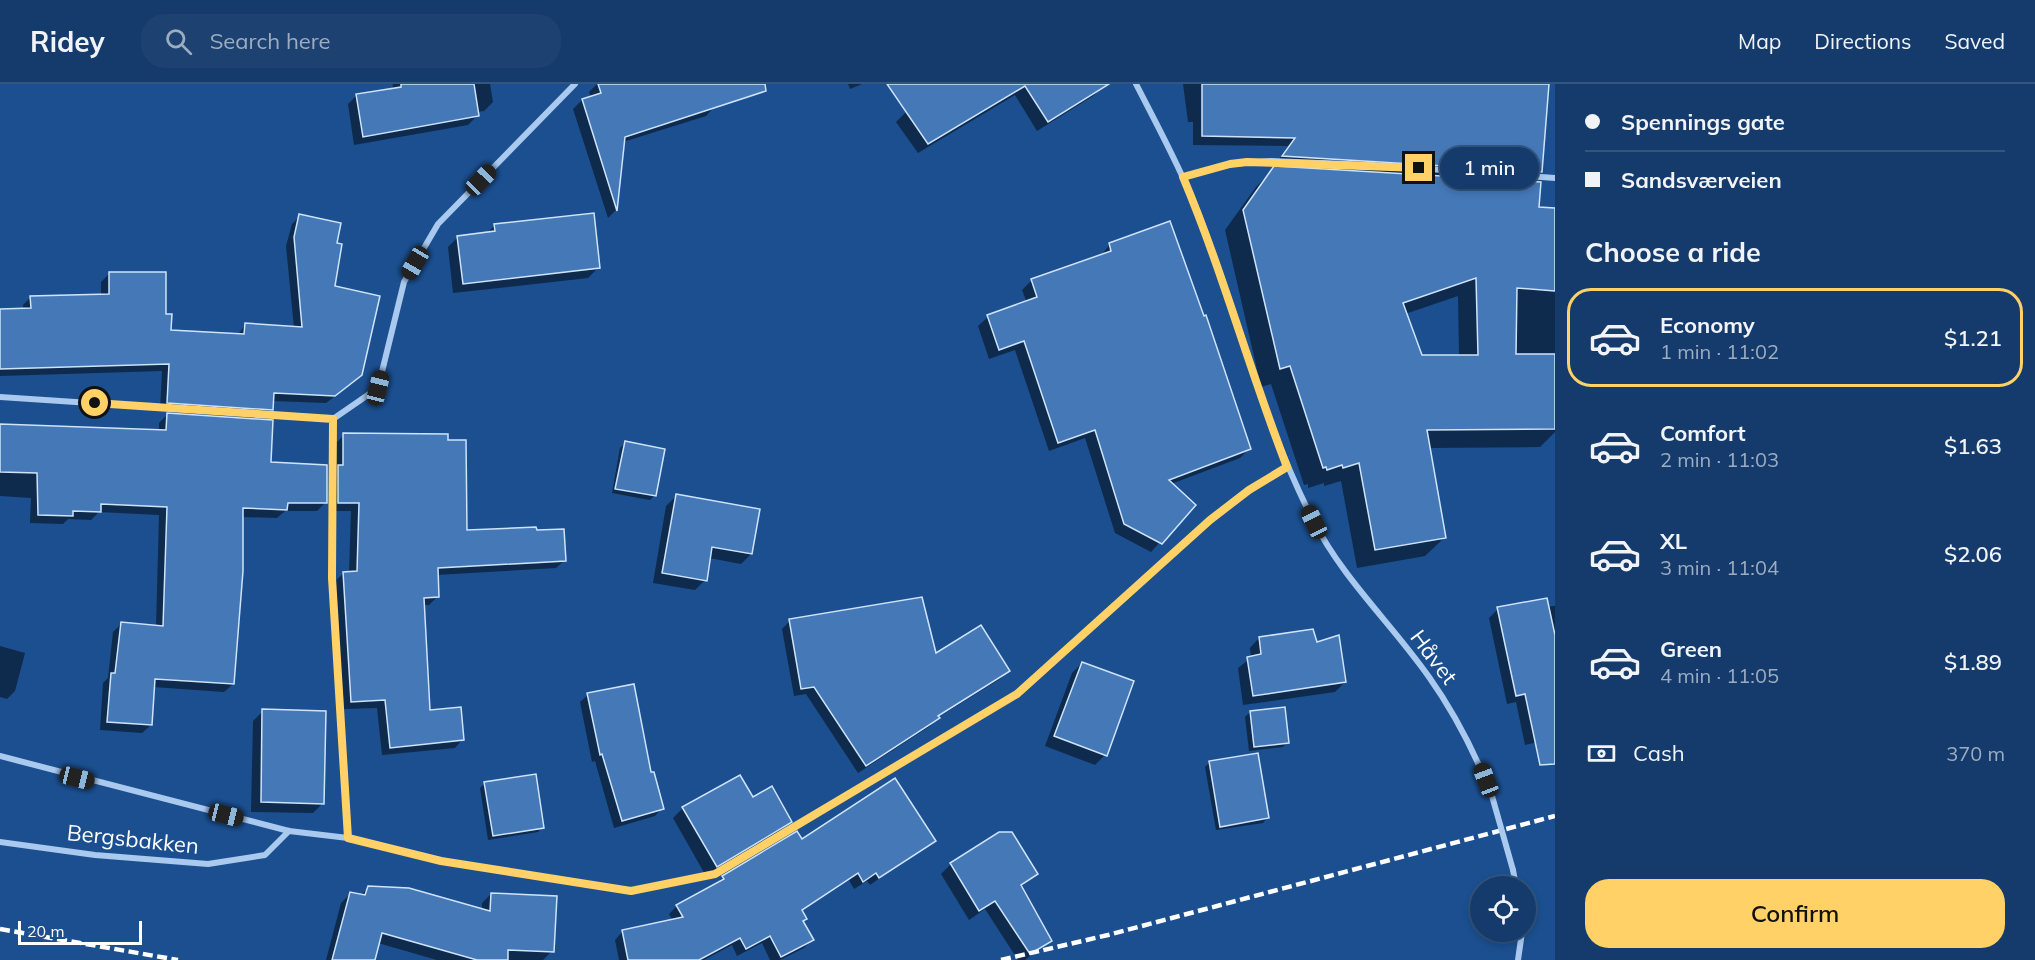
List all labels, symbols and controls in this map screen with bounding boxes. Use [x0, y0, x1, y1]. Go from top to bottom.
search box [141, 14, 561, 68]
text: Ridey [30, 24, 105, 59]
icon: search [162, 25, 195, 58]
text: Search here [210, 27, 331, 55]
text: Map [1738, 28, 1781, 54]
text: Directions [1814, 28, 1911, 54]
text: Saved [1944, 28, 2005, 54]
text: Spennings gate [1621, 108, 1785, 136]
callout: 1 min [1440, 147, 1539, 189]
route end [1405, 154, 1432, 181]
text: 1 min [1464, 155, 1515, 180]
car [462, 161, 500, 199]
text: Sandsværveien [1621, 166, 1782, 194]
text: Choose a ride [1585, 235, 1761, 269]
car [398, 243, 432, 283]
icon: car [1588, 311, 1642, 365]
text: Economy [1660, 311, 1755, 339]
text: $1.21 [1944, 324, 2002, 352]
text: 1 min · 11:02 [1660, 339, 1779, 364]
car [365, 368, 391, 408]
route start [81, 389, 108, 416]
icon: car [1588, 419, 1642, 473]
text: Comfort [1660, 419, 1746, 447]
text: $1.63 [1944, 432, 2002, 460]
text: 2 min · 11:03 [1660, 447, 1779, 472]
car [1298, 502, 1330, 542]
icon: car [1588, 527, 1642, 581]
text: XL [1660, 527, 1687, 555]
text: $2.06 [1944, 540, 2002, 568]
text: 3 min · 11:04 [1660, 555, 1779, 580]
street label: Håvet [1404, 624, 1464, 690]
icon: car [1588, 635, 1642, 689]
text: Green [1660, 635, 1722, 663]
text: $1.89 [1944, 648, 2002, 676]
text: 4 min · 11:05 [1660, 663, 1779, 688]
icon: cash [1585, 737, 1618, 770]
text: Cash [1633, 739, 1685, 767]
text: 370 m [1946, 741, 2005, 766]
car [1471, 760, 1501, 800]
car [57, 765, 97, 791]
car [206, 802, 246, 828]
street label: Bergsbakken [66, 818, 200, 860]
map controls [1470, 876, 1536, 942]
button: locate [1470, 876, 1536, 942]
button: Confirm [1585, 879, 2005, 948]
scale bar [18, 918, 142, 946]
text: 20 m [27, 921, 64, 941]

